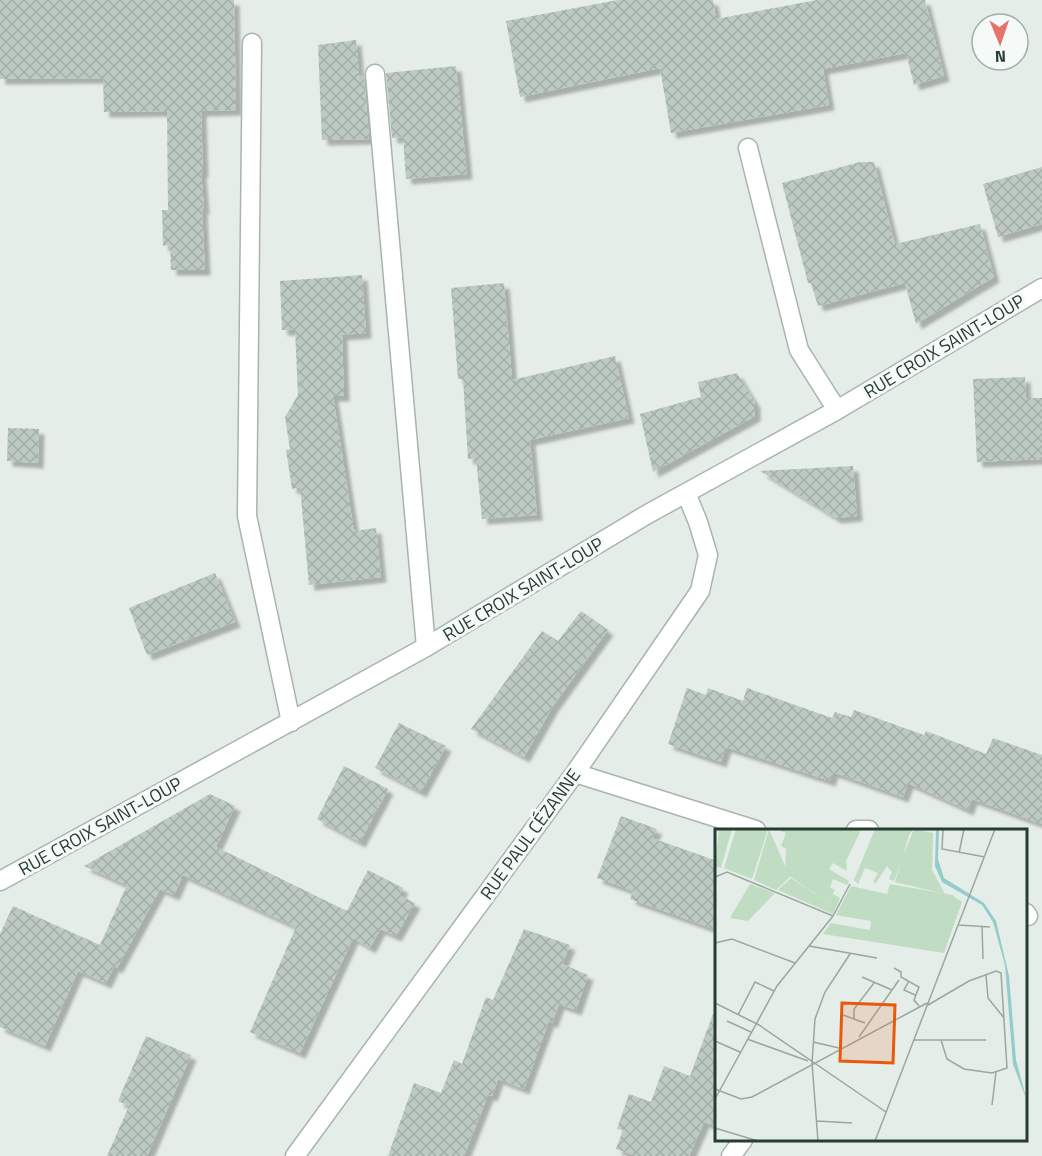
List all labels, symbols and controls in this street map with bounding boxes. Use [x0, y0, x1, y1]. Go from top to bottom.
north arrow [970, 12, 1030, 72]
text: N [995, 45, 1006, 69]
street label: RUE CROIX SAINT-LOUP [858, 287, 1030, 405]
street label: RUE CROIX SAINT-LOUP [437, 530, 609, 648]
street label: RUE PAUL CÉZANNE [473, 763, 587, 905]
street label: RUE CROIX SAINT-LOUP [13, 770, 187, 882]
inset map [715, 829, 1027, 1141]

